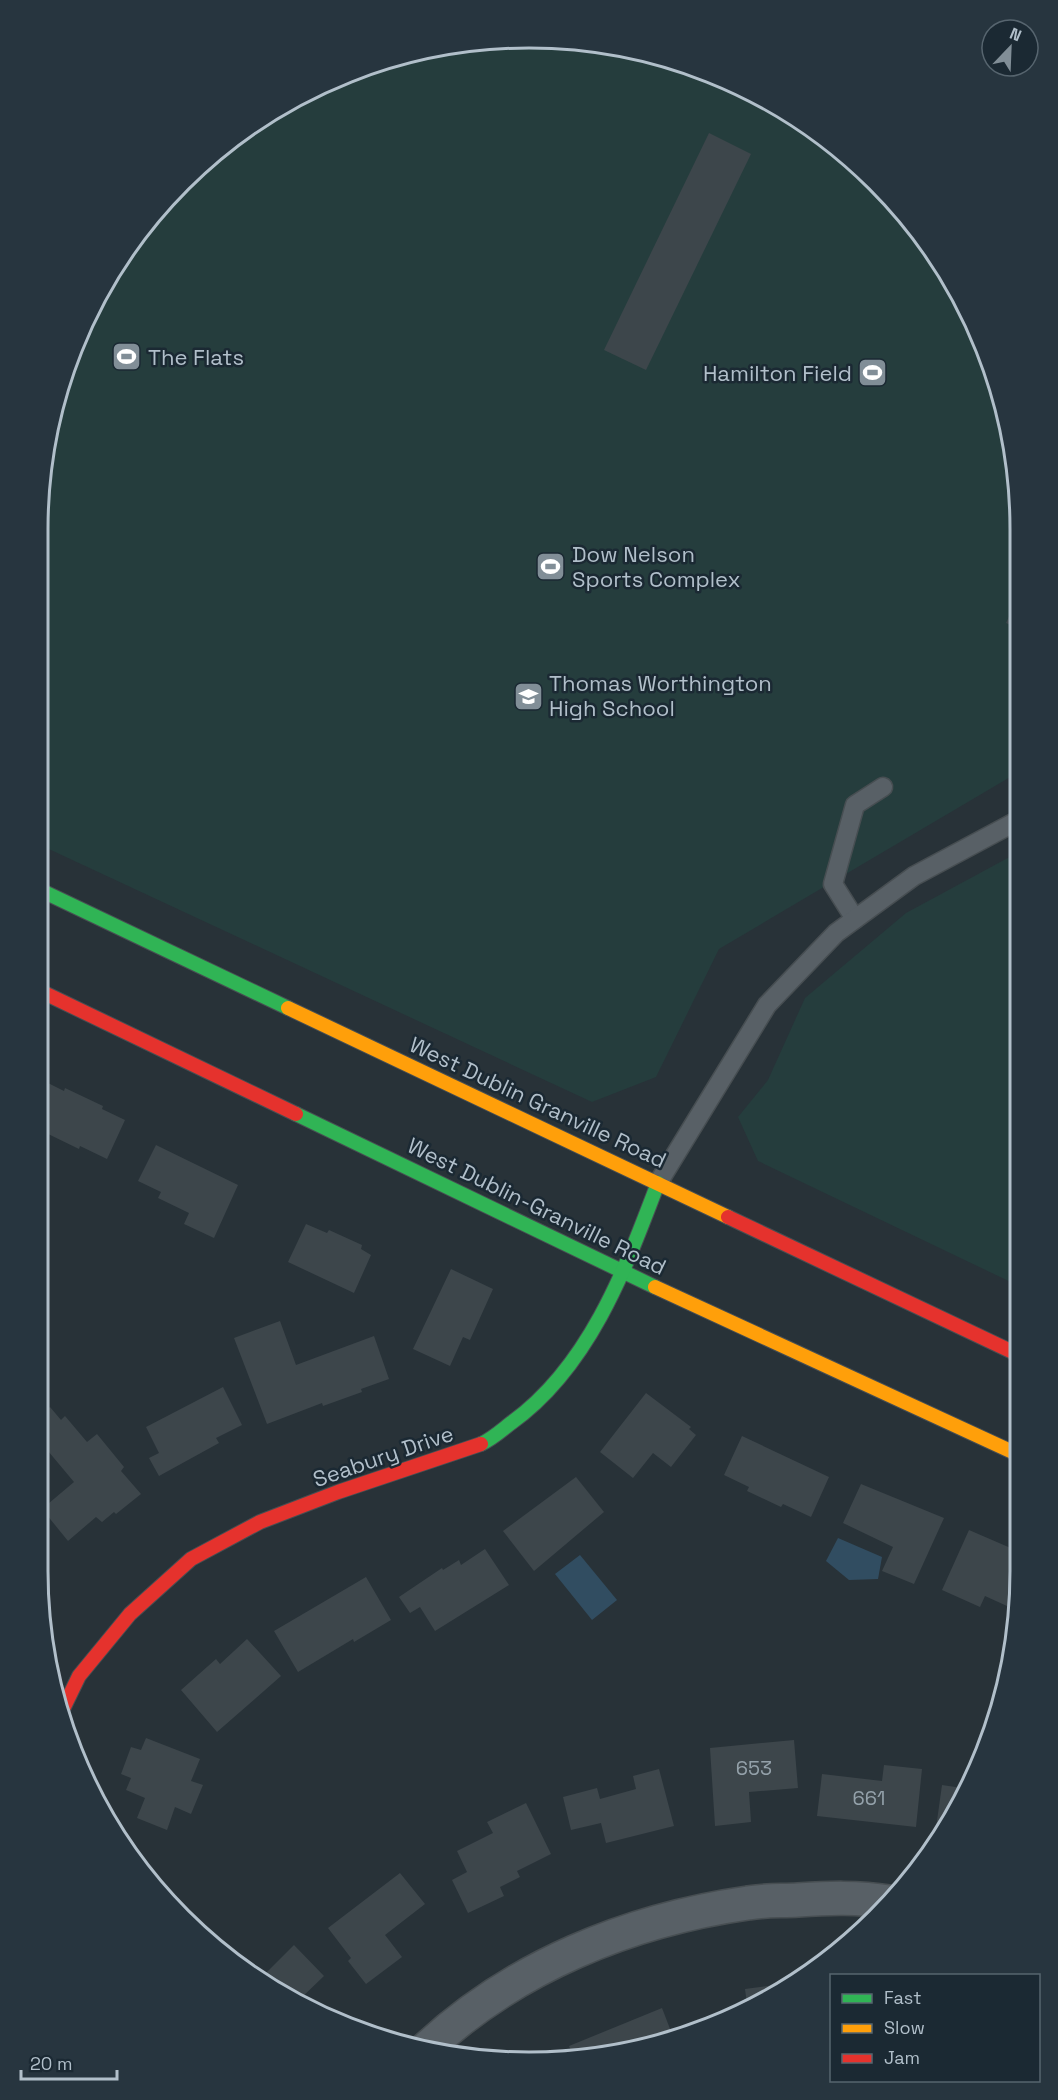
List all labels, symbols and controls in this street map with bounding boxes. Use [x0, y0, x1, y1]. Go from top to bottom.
north arrow [980, 18, 1040, 78]
text: N [1007, 23, 1025, 46]
sports icon: The Flats [111, 341, 143, 373]
place label: The Flats [148, 343, 244, 371]
sports icon: Hamilton Field [857, 357, 889, 389]
place label: Hamilton Field [703, 359, 852, 387]
place label: Dow Nelson Sports Complex [572, 540, 740, 593]
sports icon: Dow Nelson Sports Complex [535, 551, 567, 583]
place label: Thomas Worthington High School [549, 669, 772, 722]
school or university icon: Thomas Worthington High School [512, 680, 544, 712]
street label: West Dublin Granville Road [405, 1030, 671, 1174]
street label: West Dublin-Granville Road [403, 1131, 671, 1281]
street label: Seabury Drive [309, 1419, 457, 1493]
house number: 653 [736, 1755, 772, 1781]
house number: 661 [853, 1785, 885, 1811]
legend [830, 1974, 1040, 2082]
text: Fast [884, 1986, 921, 2009]
text: Slow [884, 2016, 925, 2039]
scale bar [21, 2043, 117, 2081]
text: Jam [884, 2046, 920, 2069]
text: 20 m [30, 2052, 73, 2075]

